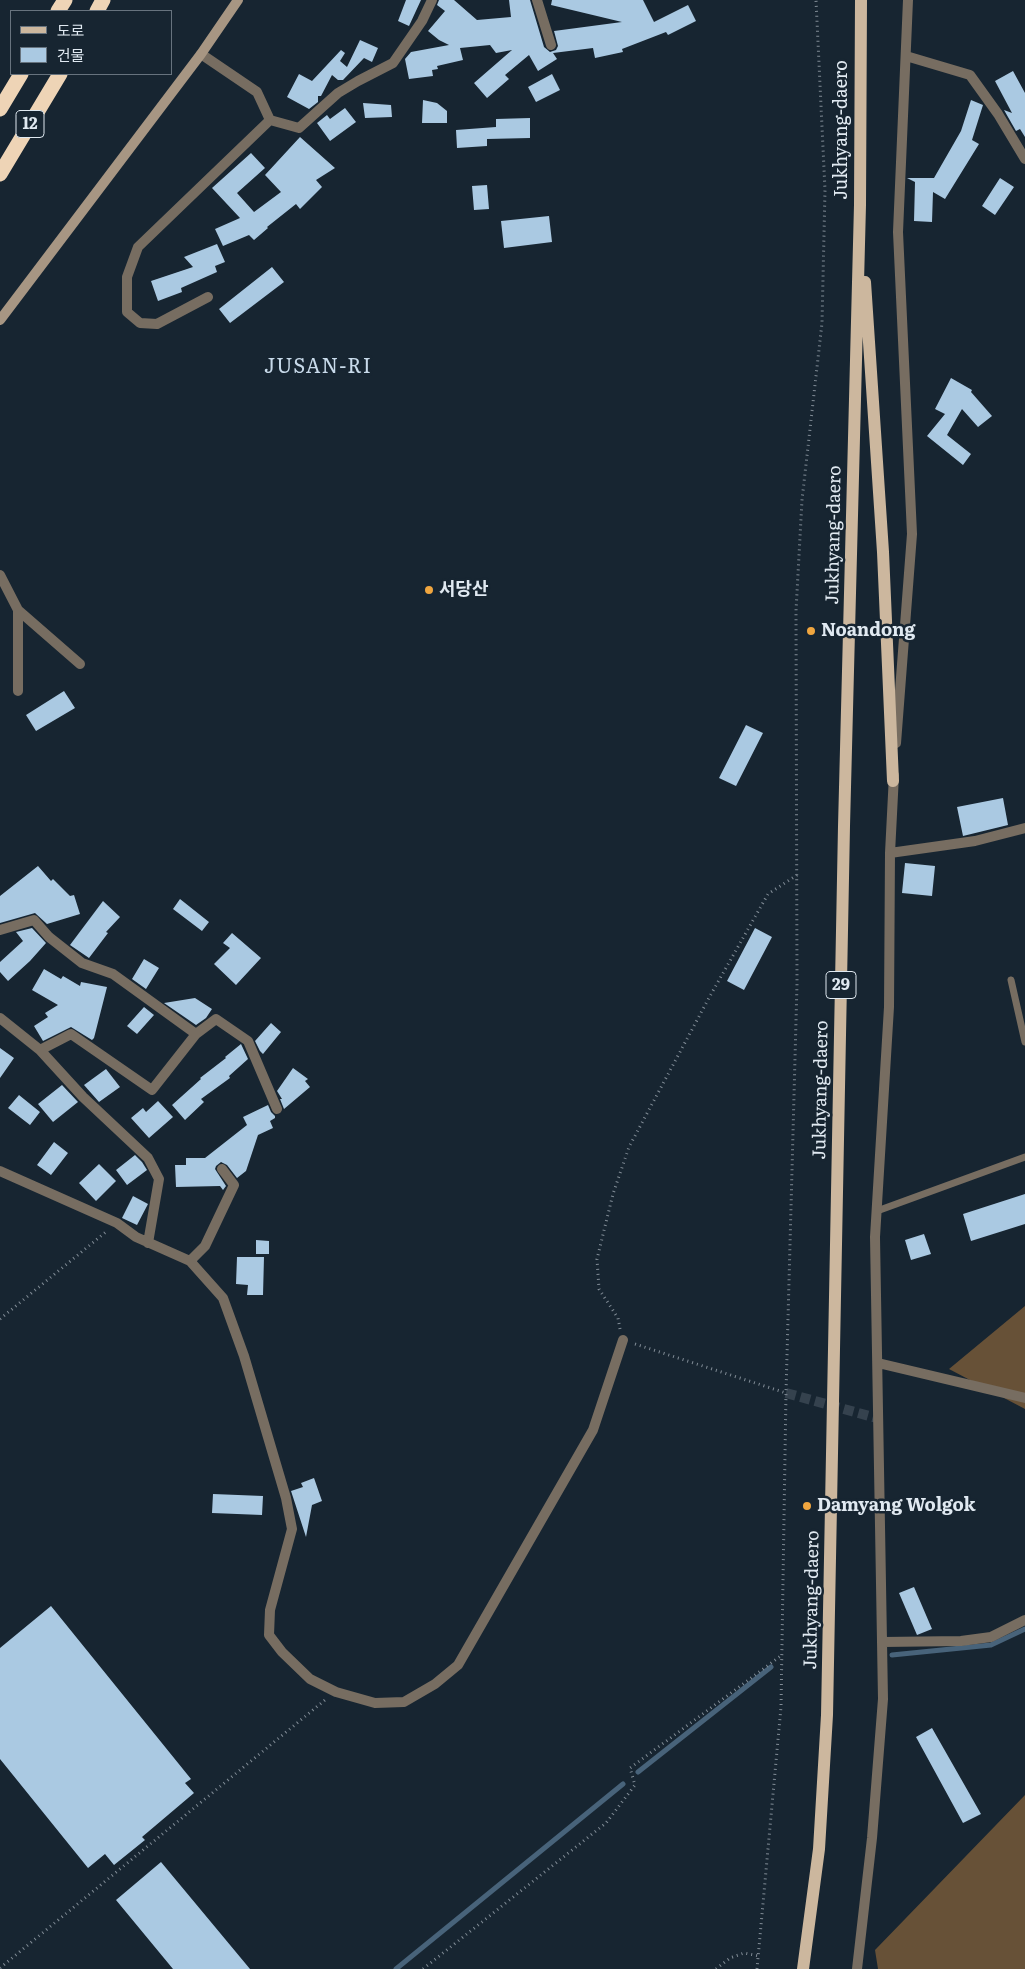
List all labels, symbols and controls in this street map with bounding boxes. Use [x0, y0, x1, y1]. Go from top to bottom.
legend [10, 10, 172, 75]
text: 도로 [57, 18, 85, 41]
text: 건물 [57, 43, 85, 66]
street label: Jukhyang-daero [831, 60, 853, 200]
road number: 12 [16, 110, 44, 138]
district label: JUSAN-RI [263, 355, 373, 379]
street label: Jukhyang-daero [822, 465, 846, 605]
place label: 서당산 [439, 579, 489, 601]
marker: 서당산 [423, 584, 435, 596]
place label: Noandong [821, 620, 915, 642]
marker: Noandong [805, 625, 817, 637]
road number: 29 [826, 972, 856, 998]
street label: Jukhyang-daero [809, 1020, 833, 1160]
place label: Damyang Wolgok [817, 1495, 976, 1517]
marker: Damyang Wolgok [801, 1500, 813, 1512]
street label: Jukhyang-daero [800, 1530, 824, 1670]

